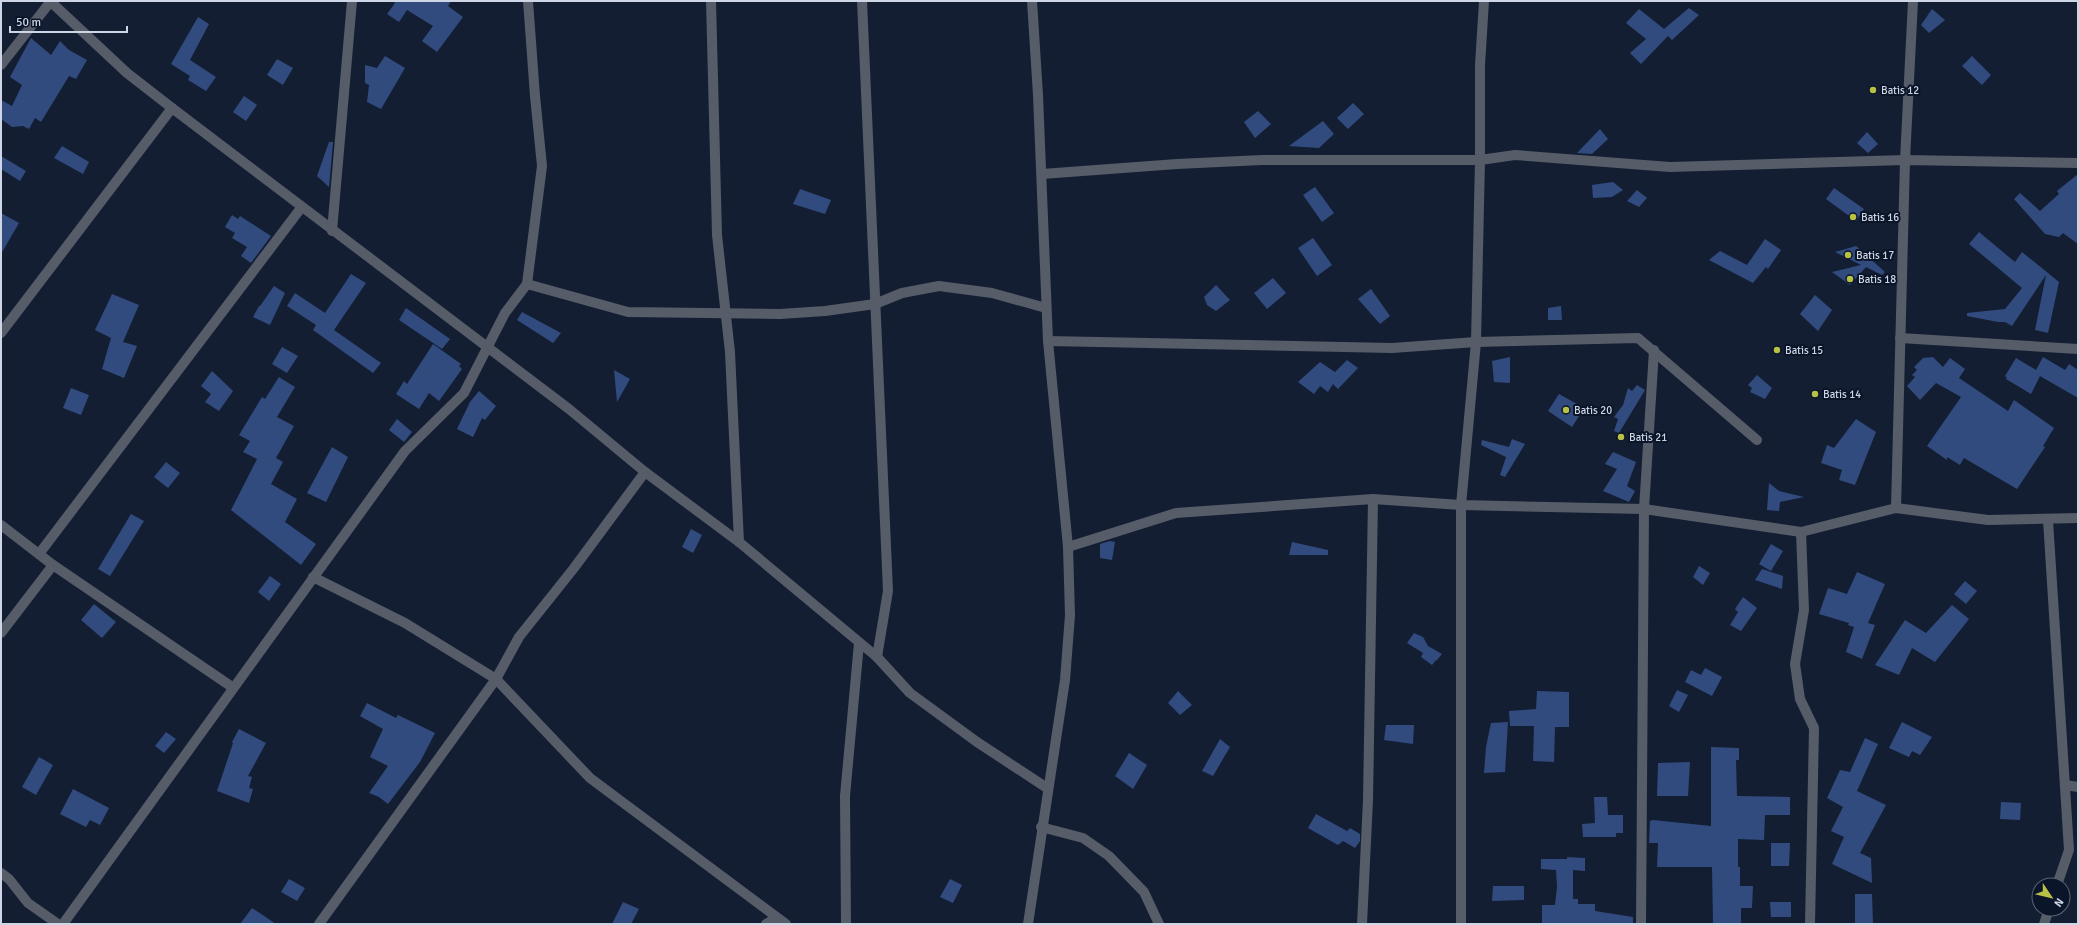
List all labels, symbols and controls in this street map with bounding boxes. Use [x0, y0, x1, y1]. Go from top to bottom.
scale bar [10, 8, 127, 34]
text: 50 m [16, 15, 41, 30]
place label: Batis 12 [1881, 84, 1919, 97]
marker: Batis 12 [1868, 85, 1878, 95]
place label: Batis 16 [1861, 211, 1899, 224]
marker: Batis 16 [1848, 212, 1858, 222]
place label: Batis 17 [1856, 249, 1894, 262]
marker: Batis 17 [1843, 250, 1853, 260]
place label: Batis 18 [1858, 273, 1896, 286]
marker: Batis 18 [1845, 274, 1855, 284]
place label: Batis 15 [1785, 344, 1823, 357]
marker: Batis 15 [1772, 345, 1782, 355]
place label: Batis 14 [1823, 388, 1861, 401]
marker: Batis 14 [1810, 389, 1820, 399]
place label: Batis 20 [1574, 404, 1612, 417]
marker: Batis 20 [1561, 405, 1571, 415]
place label: Batis 21 [1629, 431, 1667, 444]
marker: Batis 21 [1616, 432, 1626, 442]
north arrow [2031, 877, 2071, 917]
text: N [2051, 896, 2066, 909]

